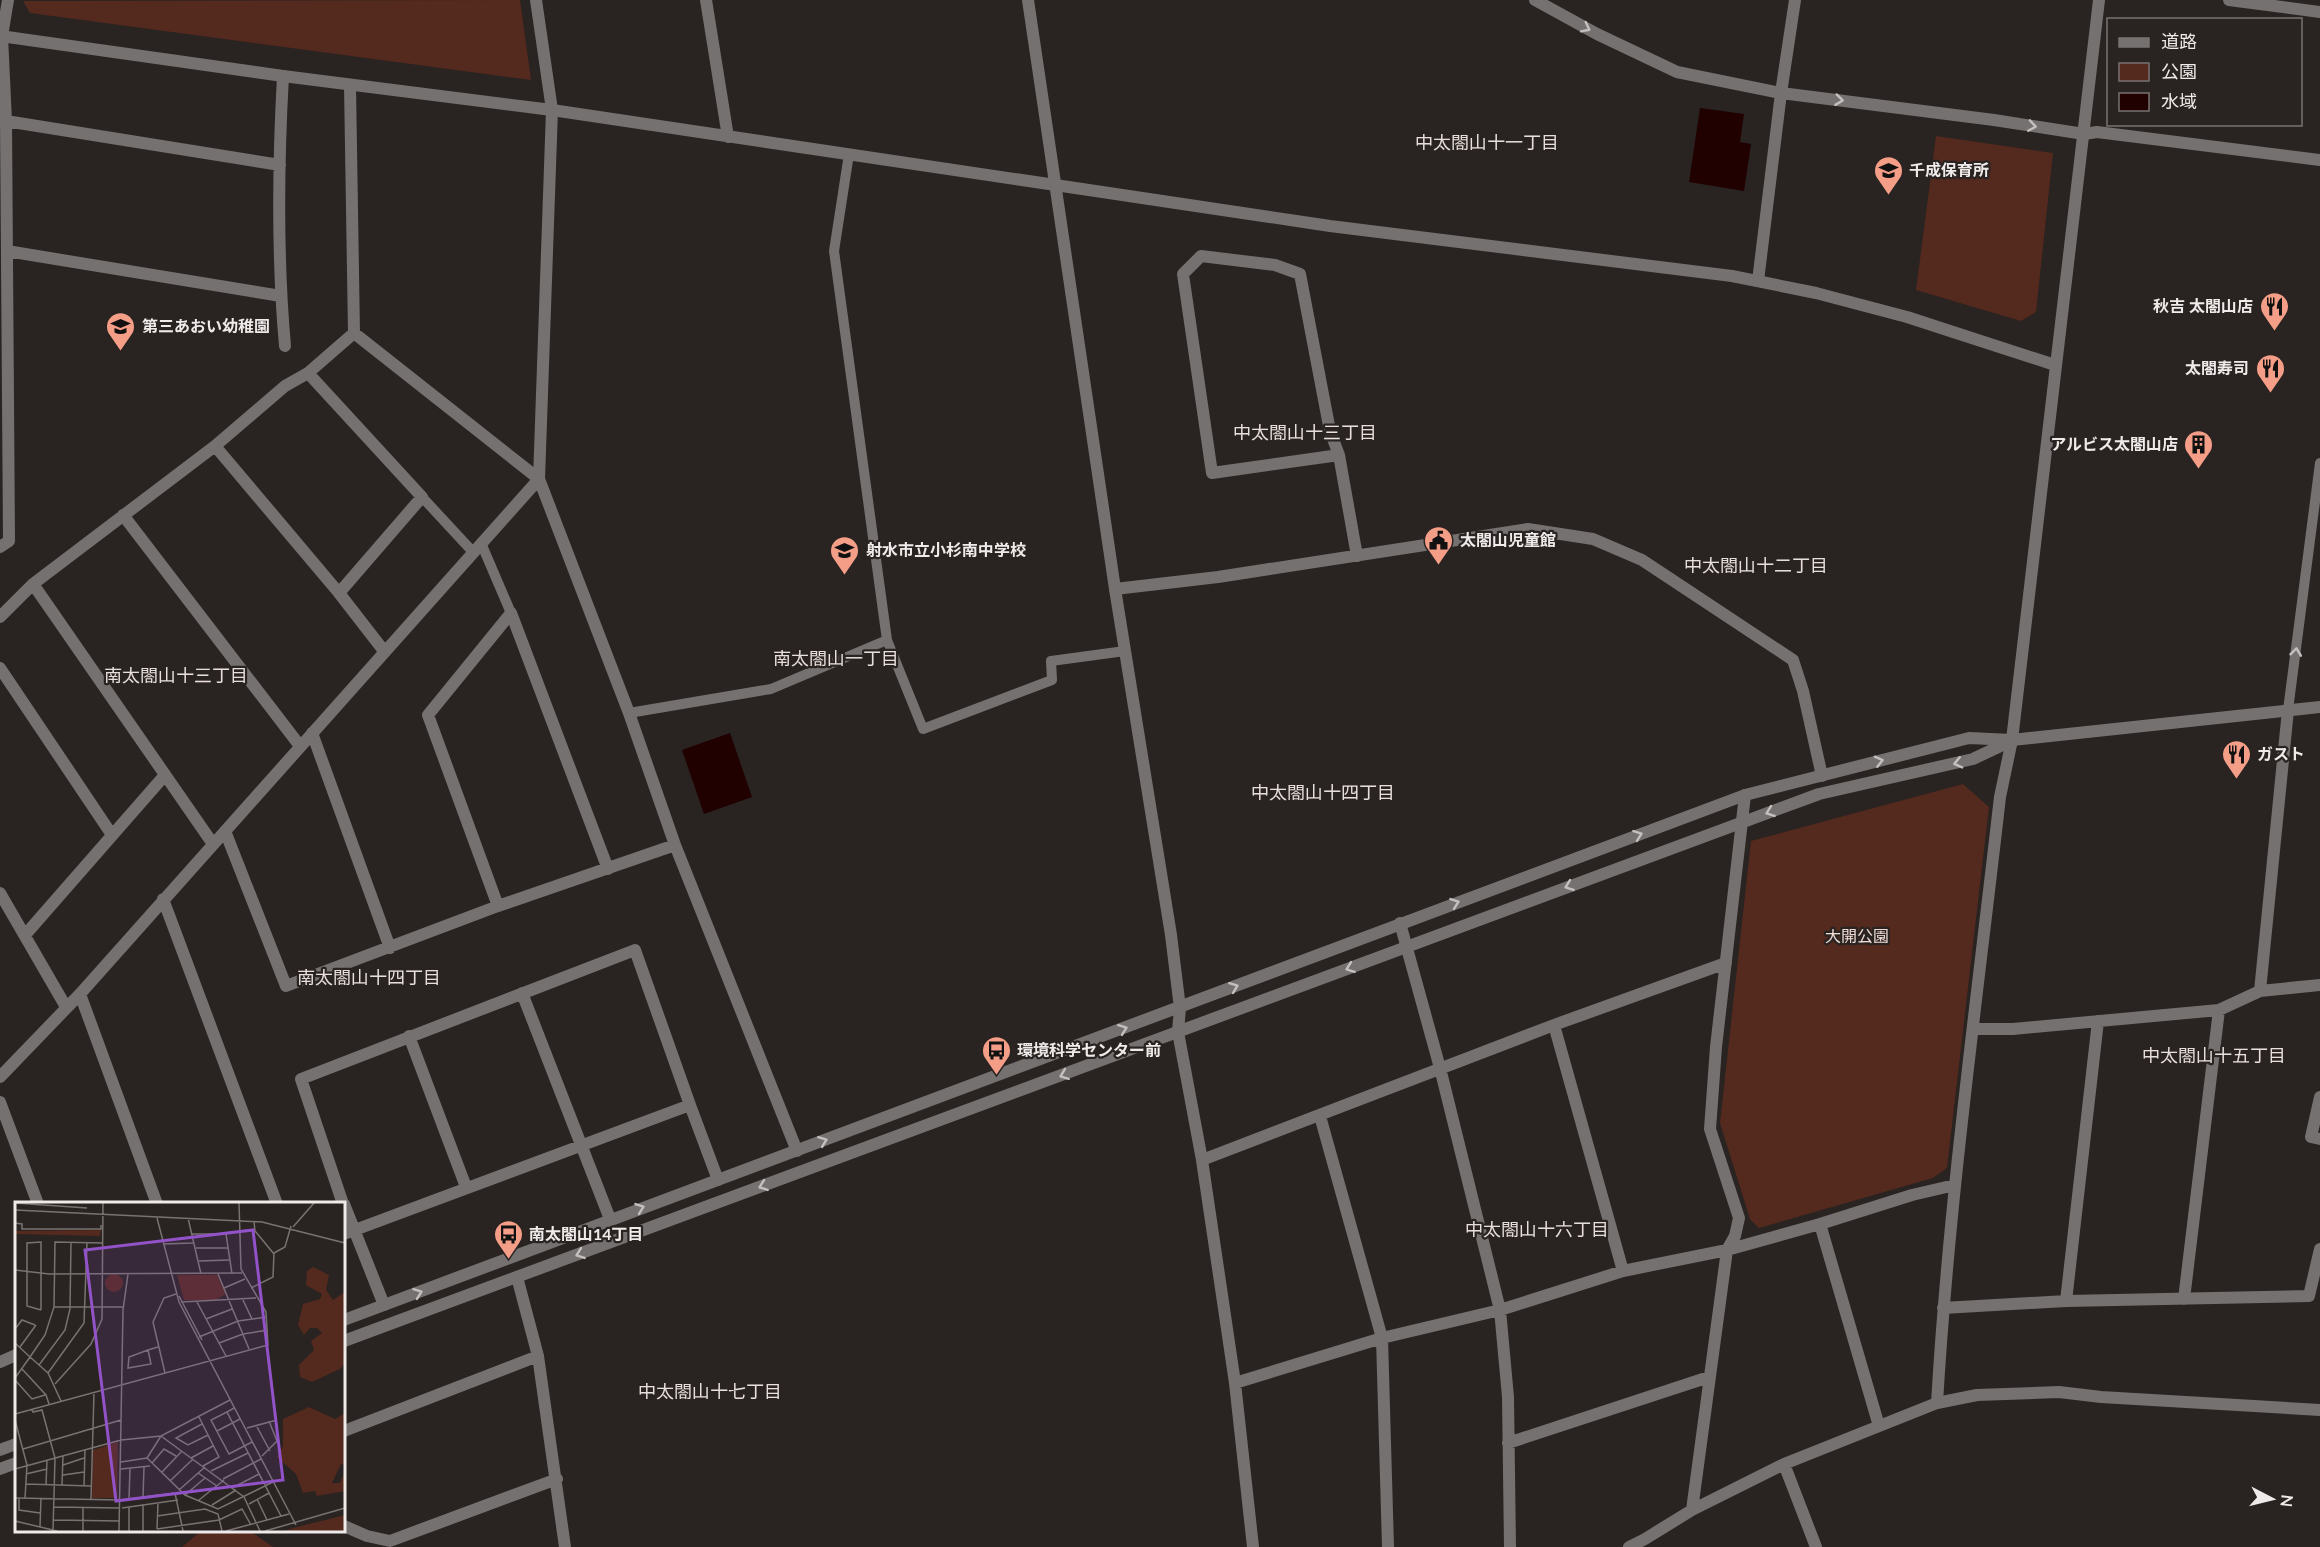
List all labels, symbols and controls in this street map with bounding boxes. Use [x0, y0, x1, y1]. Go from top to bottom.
legend [2107, 18, 2302, 126]
one-way arrow [1579, 21, 1590, 32]
text: 道路 [2161, 30, 2197, 52]
text: 公園 [2161, 60, 2197, 82]
text: 水域 [2161, 90, 2197, 112]
one-way arrow [1834, 94, 1843, 106]
one-way arrow [2027, 119, 2037, 131]
district label: 中太閤山十一丁目 [1415, 131, 1559, 153]
school or university icon: 千成保育所 [1872, 154, 1904, 196]
place label: 千成保育所 [1909, 160, 1989, 179]
restaurant icon: 秋吉 太閤山店 [2258, 290, 2290, 332]
place label: 秋吉 太閤山店 [2153, 296, 2253, 315]
school or university icon: 第三あおい幼稚園 [105, 310, 137, 352]
place label: 第三あおい幼稚園 [142, 316, 270, 335]
restaurant icon: 太閤寿司 [2254, 352, 2286, 394]
place label: 太閤寿司 [2185, 358, 2249, 377]
district label: 中太閤山十三丁目 [1233, 421, 1377, 443]
building icon: アルビス太閤山店 [2183, 428, 2215, 470]
place label: アルビス太閤山店 [2050, 434, 2178, 453]
public building icon: 太閤山児童館 [1423, 524, 1455, 566]
place label: 太閤山児童館 [1460, 530, 1556, 549]
school or university icon: 射水市立小杉南中学校 [829, 534, 861, 576]
place label: 射水市立小杉南中学校 [866, 540, 1026, 559]
district label: 中太閤山十二丁目 [1684, 554, 1828, 576]
district label: 南太閤山一丁目 [773, 647, 899, 669]
one-way arrow [2289, 647, 2301, 657]
district label: 南太閤山十三丁目 [104, 664, 248, 686]
restaurant icon: ガスト [2220, 738, 2252, 780]
place label: ガスト [2257, 744, 2305, 763]
one-way arrow [1953, 755, 1963, 768]
one-way arrow [1873, 756, 1883, 768]
district label: 中太閤山十四丁目 [1251, 781, 1395, 803]
one-way arrow [1765, 804, 1776, 817]
one-way arrow [1632, 829, 1642, 842]
one-way arrow [1564, 879, 1575, 892]
one-way arrow [1449, 898, 1460, 910]
park label: 大開公園 [1825, 926, 1889, 945]
one-way arrow [1346, 960, 1356, 973]
district label: 南太閤山十四丁目 [297, 966, 441, 988]
one-way arrow [1229, 982, 1239, 995]
one-way arrow [1117, 1024, 1128, 1036]
bus stop icon: 環境科学センター前 [980, 1034, 1012, 1076]
place label: 環境科学センター前 [1017, 1040, 1161, 1059]
district label: 中太閤山十五丁目 [2142, 1044, 2286, 1066]
one-way arrow [1059, 1067, 1070, 1080]
one-way arrow [816, 1136, 827, 1148]
one-way arrow [758, 1179, 769, 1192]
inset map [15, 1202, 345, 1532]
one-way arrow [634, 1203, 644, 1216]
bus stop icon: 南太閤山14丁目 [492, 1218, 524, 1260]
district label: 中太閤山十六丁目 [1465, 1218, 1609, 1240]
place label: 南太閤山14丁目 [529, 1224, 644, 1243]
one-way arrow [575, 1246, 586, 1259]
one-way arrow [412, 1287, 423, 1300]
district label: 中太閤山十七丁目 [638, 1380, 782, 1402]
north arrow [2242, 1469, 2302, 1529]
text: N [2277, 1494, 2298, 1508]

